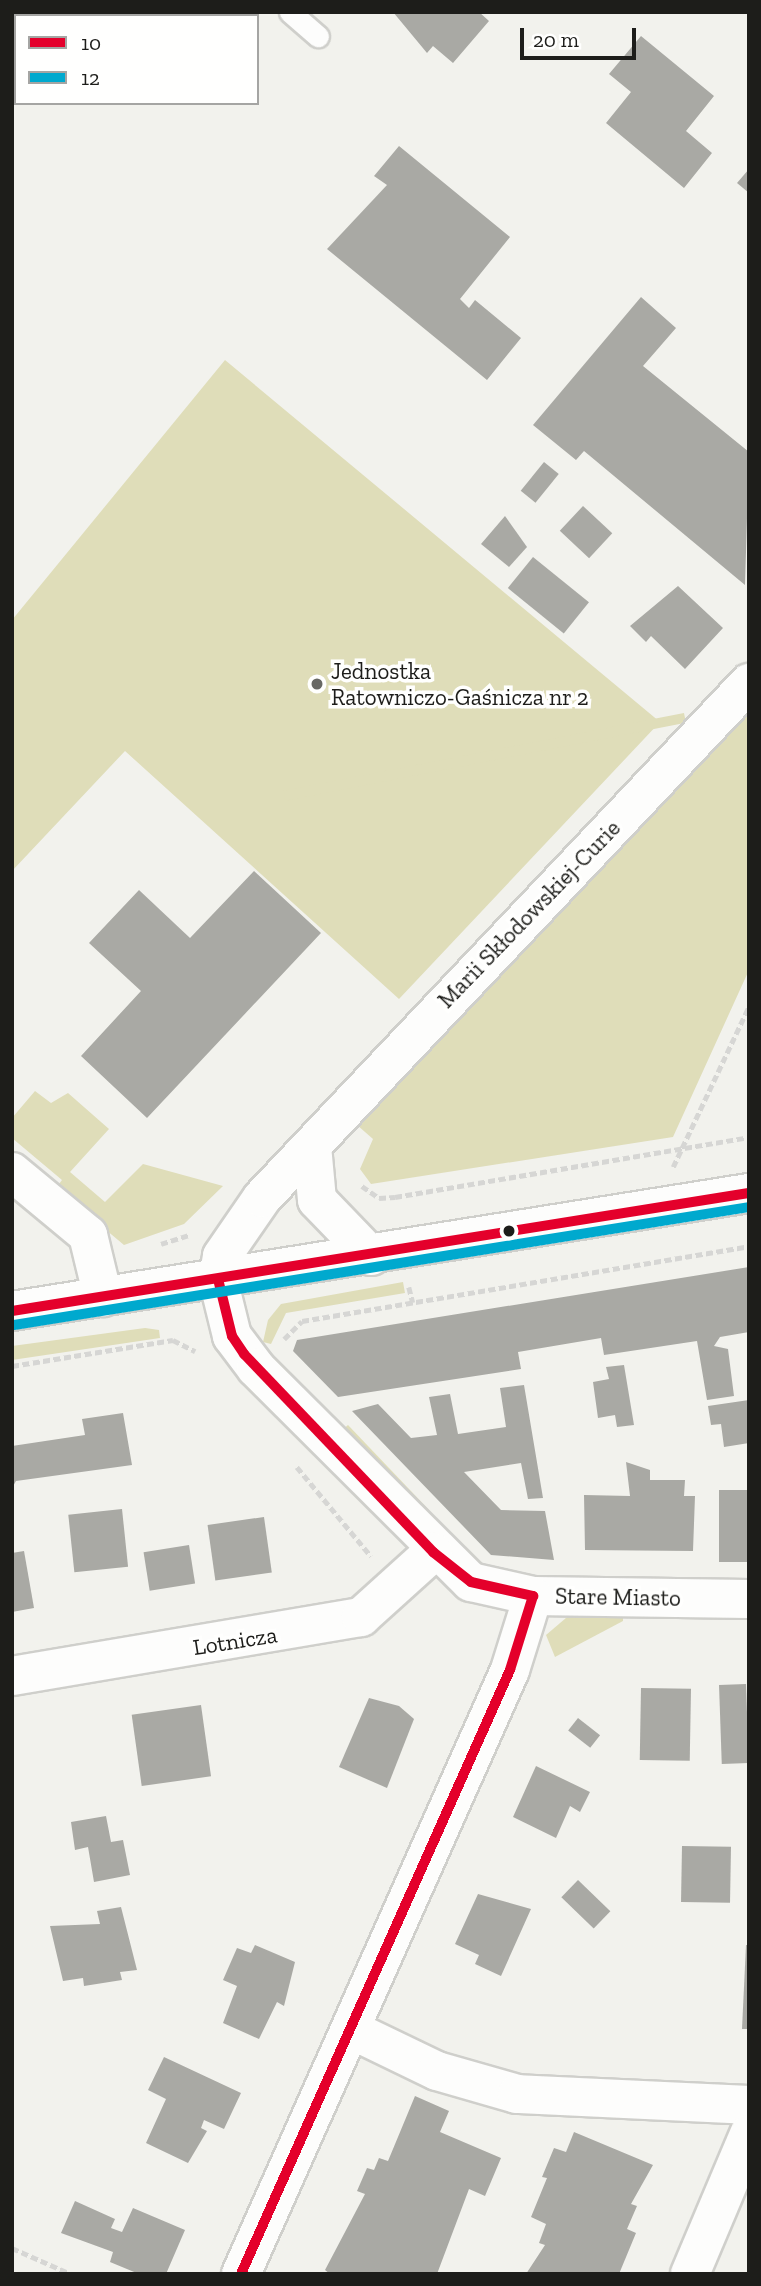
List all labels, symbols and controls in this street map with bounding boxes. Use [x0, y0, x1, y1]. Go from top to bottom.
legend [14, 14, 259, 105]
scale bar [523, 14, 638, 58]
text: 20 m [533, 27, 579, 52]
text: 10 [81, 30, 101, 55]
text: 12 [81, 65, 100, 90]
place label: Jednostka Ratowniczo-Gaśnicza nr 2 [331, 657, 589, 711]
marker: Jednostka Ratowniczo-Gaśnicza nr 2 [309, 676, 325, 692]
street label: Marii Skłodowskiej-Curie [432, 814, 626, 1014]
unlabelled marker [502, 1224, 516, 1238]
street label: Stare Miasto [555, 1582, 681, 1612]
street label: Lotnicza [191, 1621, 279, 1661]

